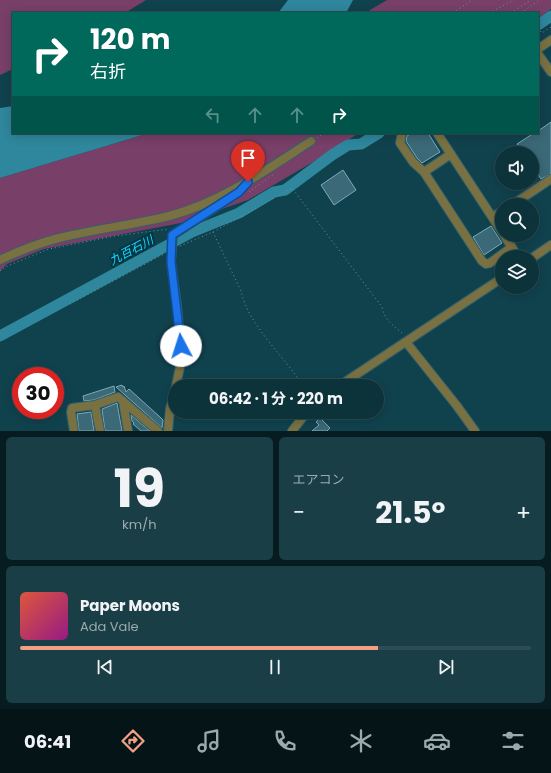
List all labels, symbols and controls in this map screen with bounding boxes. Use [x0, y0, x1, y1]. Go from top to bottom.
text: 120 m [90, 20, 170, 59]
icon: right [24, 28, 76, 80]
text: 右折 [90, 59, 126, 84]
icon: left [202, 104, 224, 126]
icon: ahead [244, 104, 266, 126]
icon: ahead [286, 104, 308, 126]
icon: right [328, 104, 350, 126]
pin [231, 141, 265, 182]
map controls [495, 146, 539, 294]
button: sound [495, 146, 539, 190]
icon: arrive [237, 147, 259, 169]
button: search [495, 198, 539, 242]
water label: 九百石川 [106, 230, 158, 269]
button: layers [495, 250, 539, 294]
position arrow [160, 325, 202, 367]
speed limit sign: 30 [12, 367, 64, 419]
text: 06:42 · 1 分 · 220 m [209, 388, 343, 409]
text: 19 [113, 452, 165, 525]
text: エアコン [293, 470, 345, 489]
text: 21.5° [375, 491, 445, 534]
text: − [293, 497, 305, 528]
text: + [516, 497, 531, 528]
text: km/h [122, 515, 157, 534]
text: Paper Moons [80, 595, 180, 616]
text: Ada Vale [80, 617, 139, 636]
icon: previous [94, 656, 116, 678]
icon: pause [264, 656, 286, 678]
icon: next [435, 656, 457, 678]
icon: directions [119, 727, 147, 755]
icon: music [195, 727, 223, 755]
icon: phone [271, 727, 299, 755]
icon: climate [347, 727, 375, 755]
icon: car [423, 727, 451, 755]
icon: filters [499, 727, 527, 755]
text: 06:41 [24, 729, 71, 754]

